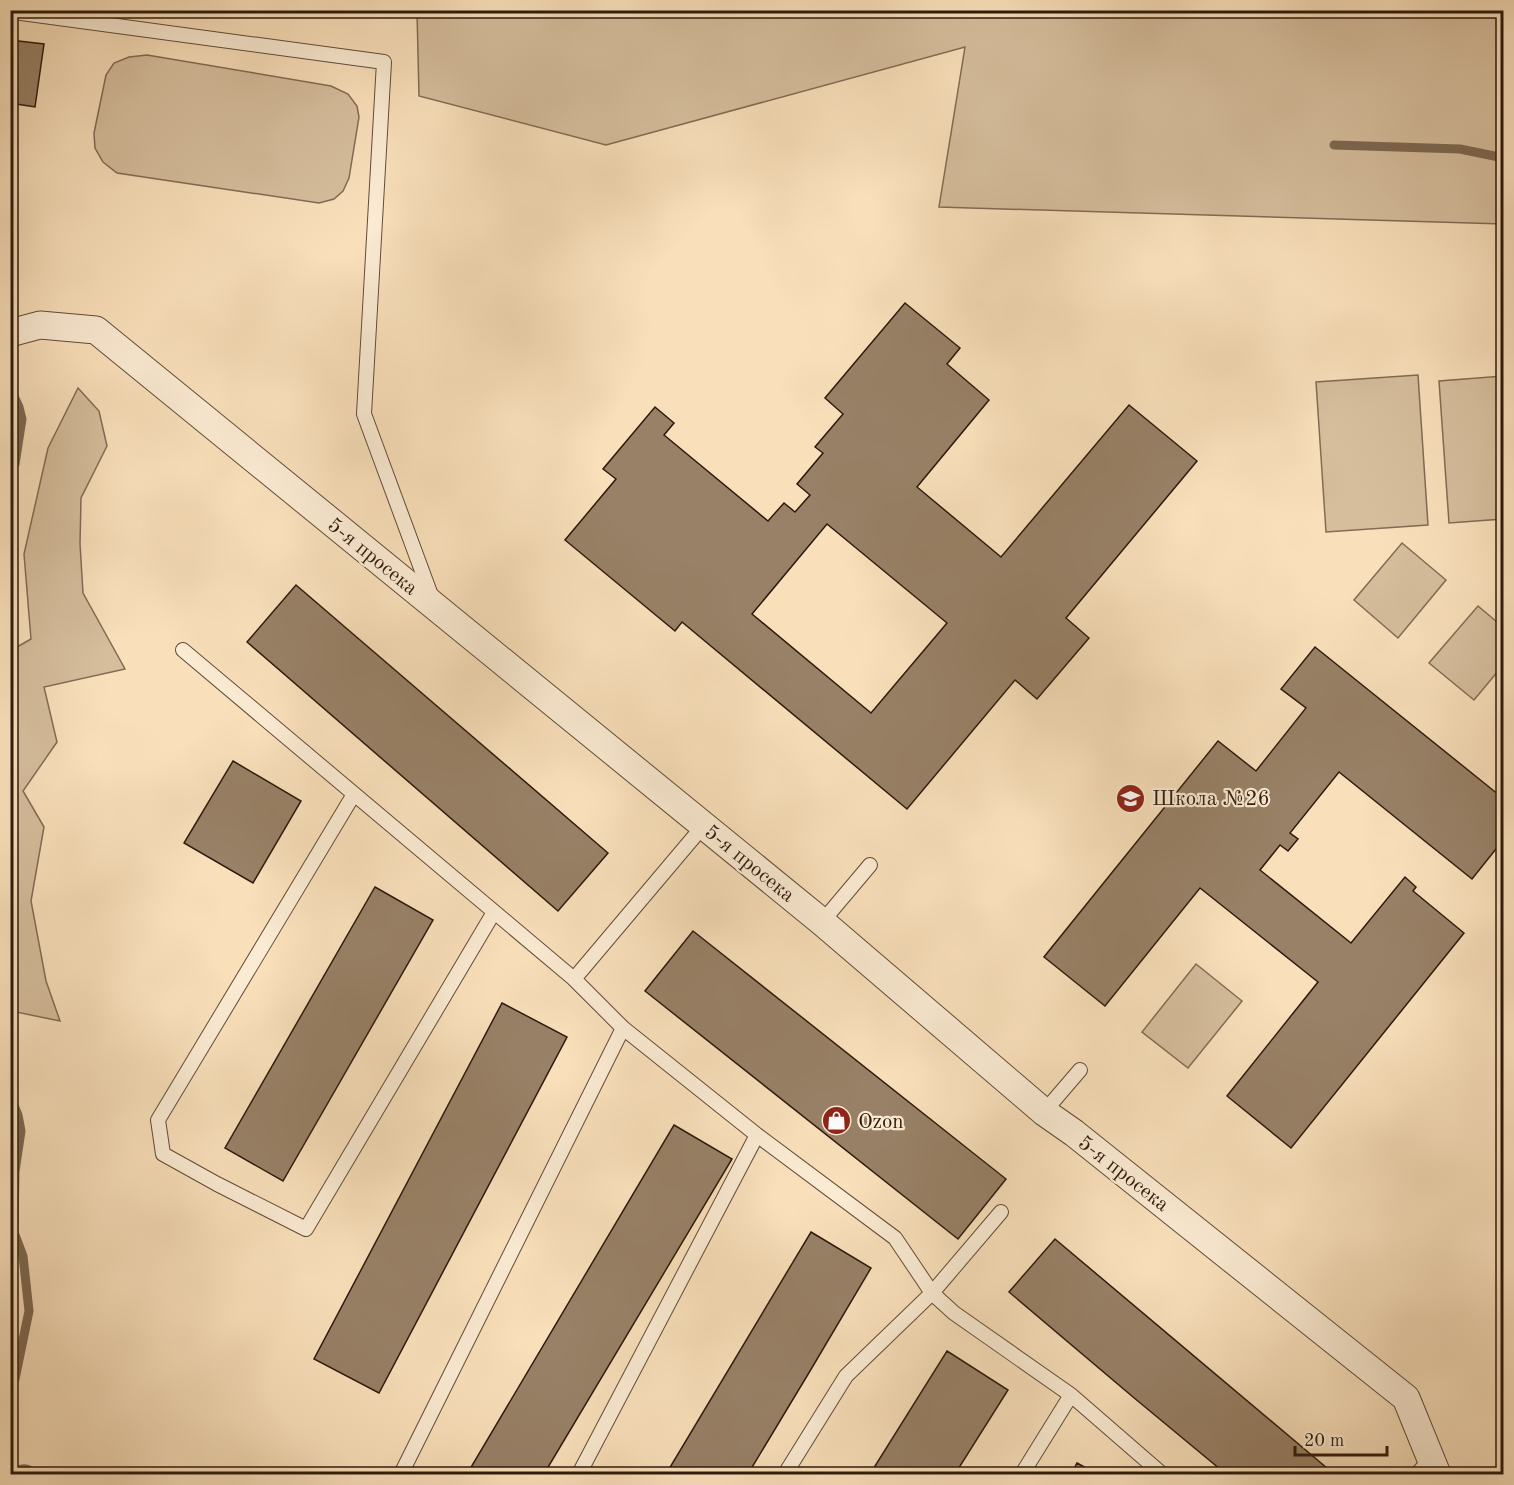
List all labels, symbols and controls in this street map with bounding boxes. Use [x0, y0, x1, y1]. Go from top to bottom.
street label: 5-я просека [323, 515, 421, 600]
school or university icon: Школа №26 [1115, 782, 1147, 814]
place label: Школа №26 [1152, 789, 1270, 810]
street label: 5-я просека [700, 822, 798, 907]
shop icon: Ozon [821, 1105, 853, 1137]
place label: Ozon [858, 1112, 904, 1133]
street label: 5-я просека [1074, 1132, 1173, 1216]
scale bar [1295, 1419, 1386, 1457]
text: 20 m [1304, 1432, 1344, 1450]

